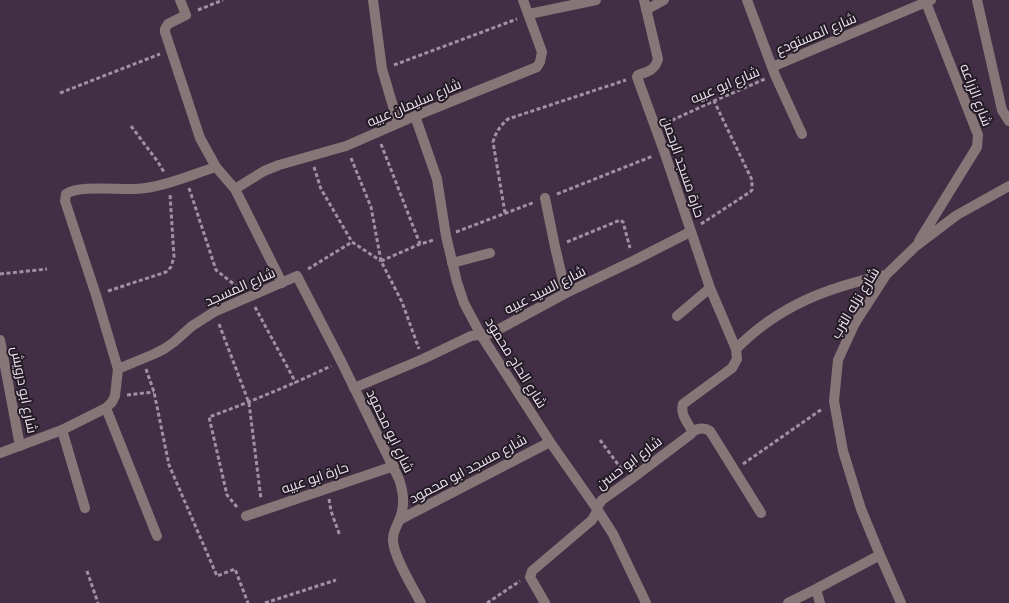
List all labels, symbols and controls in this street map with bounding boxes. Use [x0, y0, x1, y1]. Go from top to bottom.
street label: شارع المستودع [773, 9, 859, 59]
street label: شارع الزراعه [956, 61, 996, 129]
street label: شارع ابو عبيه [688, 63, 762, 107]
street label: شارع سليمان عبيه [364, 76, 464, 130]
street label: حارة مسجد الرحمن [658, 114, 708, 220]
street label: شارع السيد عبيه [501, 262, 589, 318]
street label: شارع المسجد [202, 264, 278, 310]
street label: شارع نزله الترب [827, 264, 883, 342]
street label: شارع الحاج محمود [481, 315, 551, 411]
street label: شارع ابو درويش [7, 345, 41, 435]
street label: شارع ابو محمود [363, 387, 417, 475]
street label: شارع مسجد ابو محمود [406, 431, 530, 507]
street label: شارع ابو حسن [593, 433, 665, 493]
street label: حارة ابو عبيه [279, 459, 351, 497]

